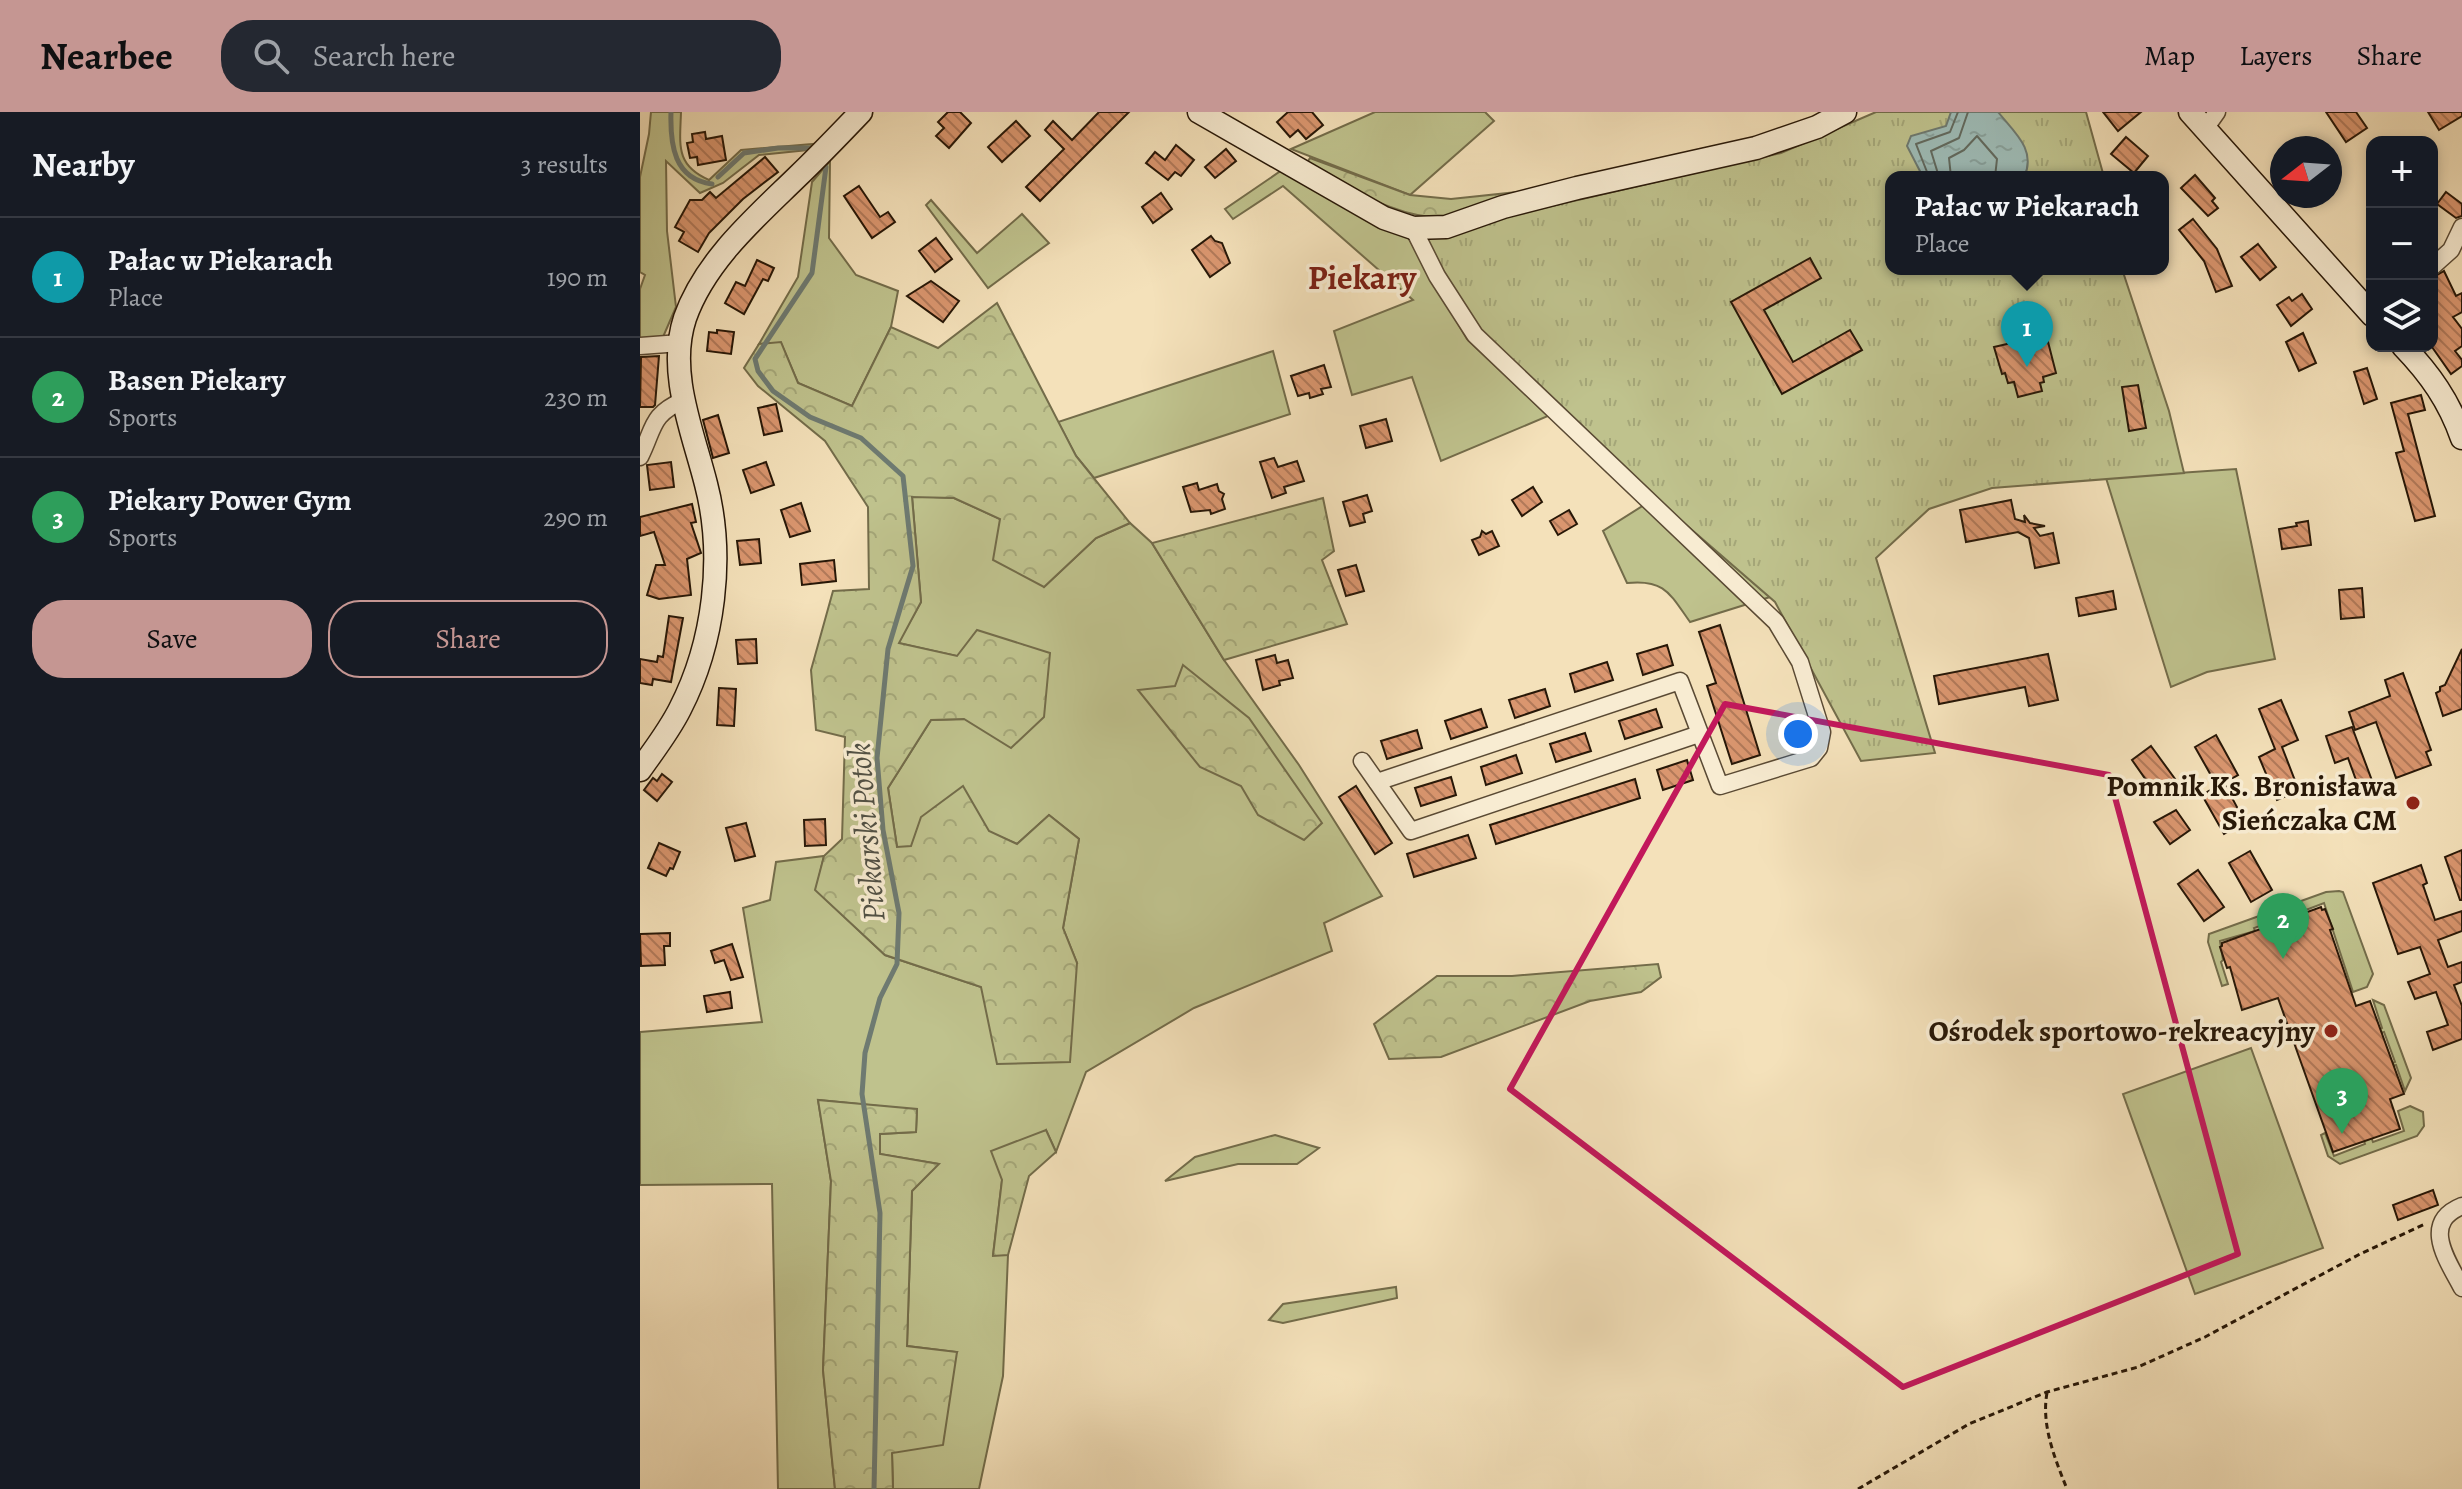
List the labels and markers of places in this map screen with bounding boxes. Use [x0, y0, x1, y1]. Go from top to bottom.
pin: 1 [2001, 301, 2053, 367]
place label: Pomnik Ks. Bronisława Sieńczaka CM [2106, 766, 2398, 840]
marker: Pomnik Ks. Bronisława Sieńczaka CM [2404, 794, 2422, 812]
pin: 2 [2257, 893, 2309, 959]
place label: Ośrodek sportowo-rekreacyjny [1928, 1011, 2316, 1051]
marker: Ośrodek sportowo-rekreacyjny [2322, 1022, 2340, 1040]
pin: 3 [2316, 1068, 2368, 1134]

